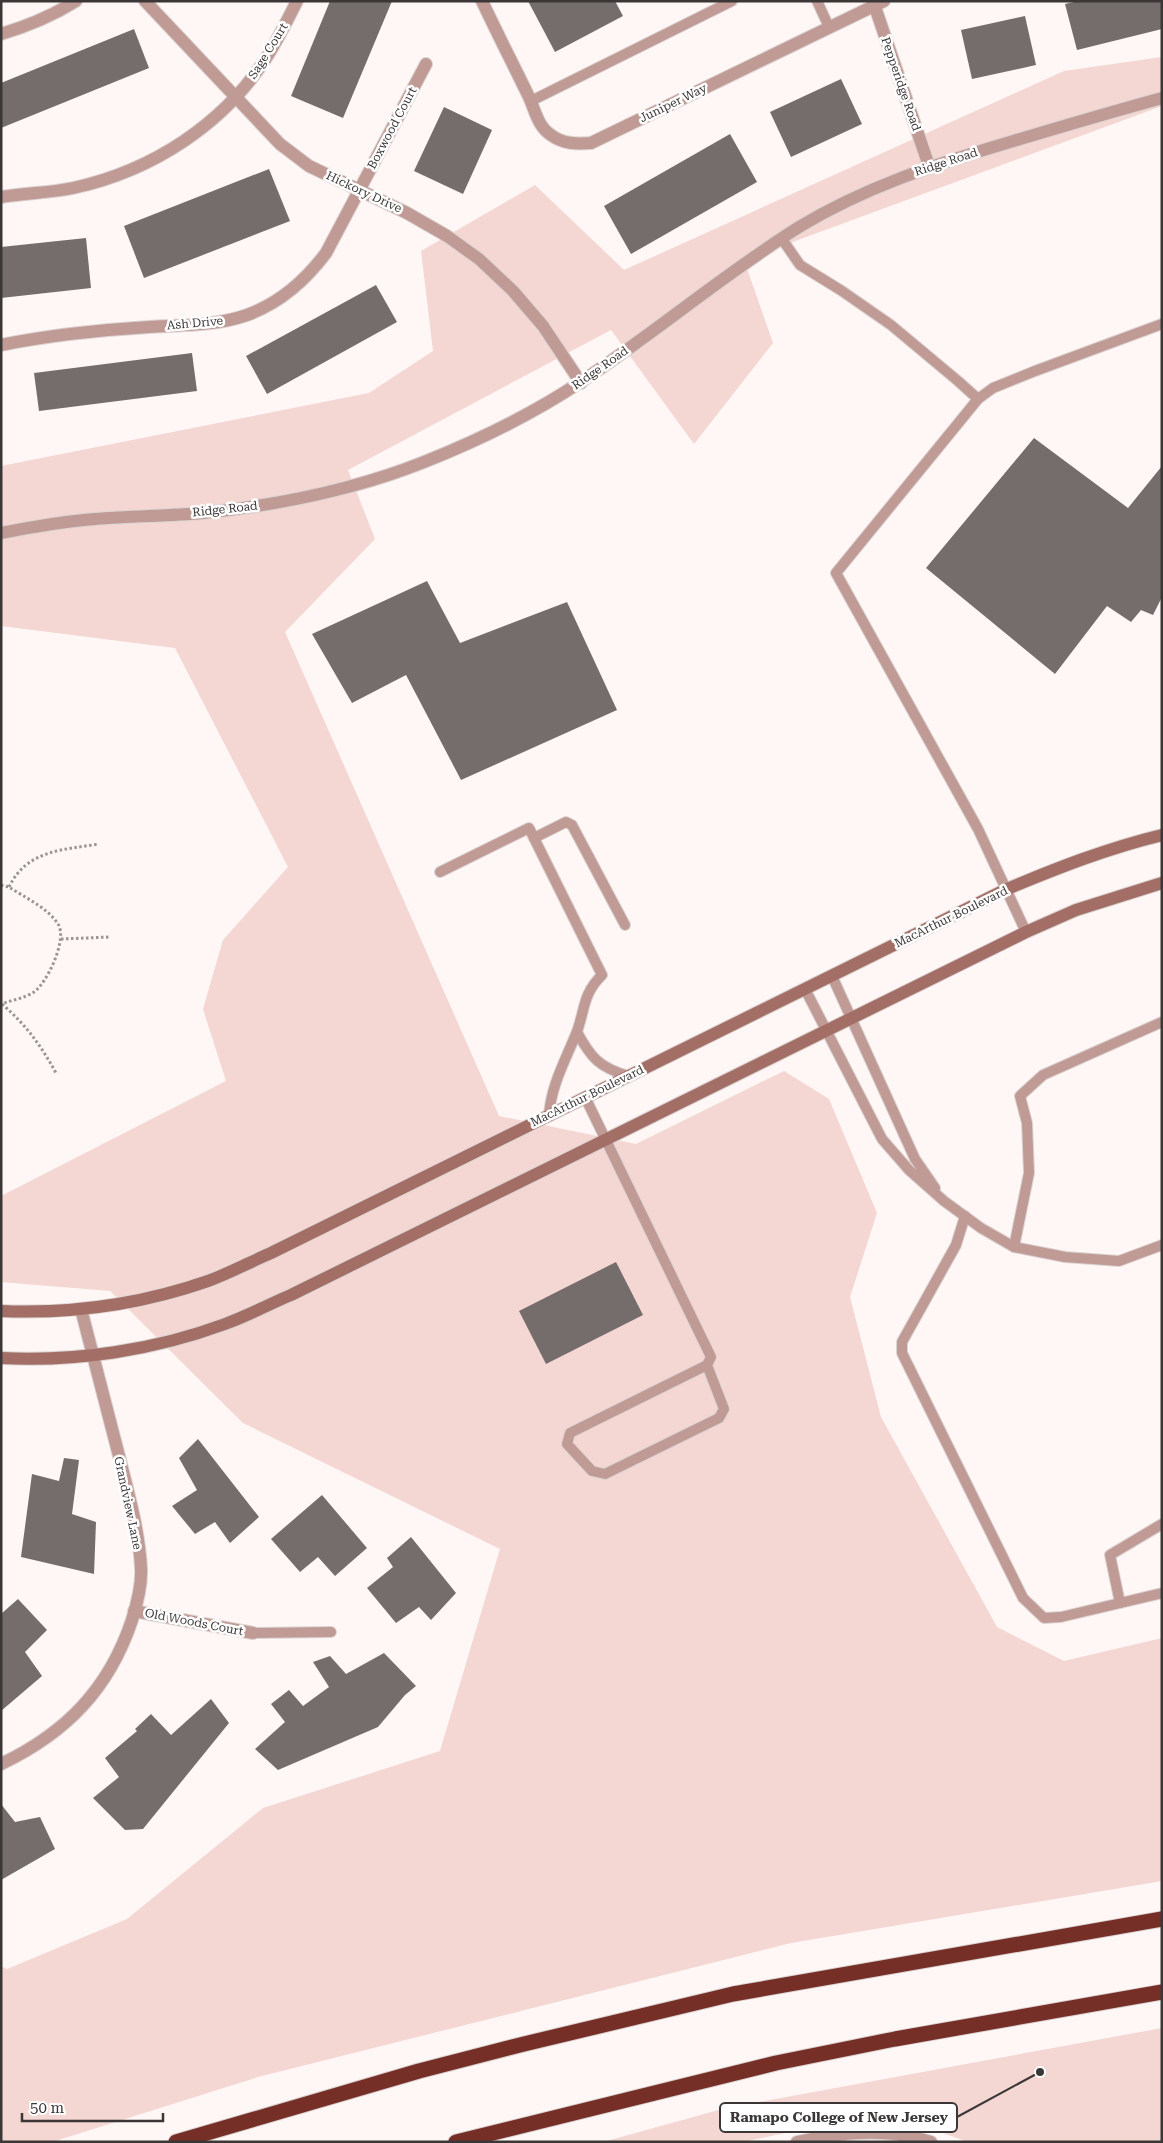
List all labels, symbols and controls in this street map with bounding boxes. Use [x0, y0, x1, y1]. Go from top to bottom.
street label: Sage Court [245, 20, 291, 82]
street label: Pepperidge Road [878, 35, 924, 133]
street label: Juniper Way [637, 80, 710, 125]
street label: Boxwood Court [365, 84, 420, 171]
street label: Ridge Road [913, 145, 980, 179]
street label: Hickory Drive [324, 168, 404, 216]
street label: Ash Drive [166, 314, 224, 332]
street label: Ridge Road [569, 343, 631, 393]
street label: Ridge Road [192, 499, 259, 519]
street label: MacArthur Boulevard [892, 883, 1010, 951]
street label: MacArthur Boulevard [528, 1062, 646, 1130]
street label: Grandview Lane [111, 1455, 145, 1551]
street label: Old Woods Court [144, 1606, 245, 1639]
scale bar [22, 2090, 164, 2122]
text: 50 m [30, 2099, 65, 2117]
callout: Ramapo College of New Jersey [720, 2103, 957, 2132]
text: Ramapo College of New Jersey [730, 2109, 948, 2125]

